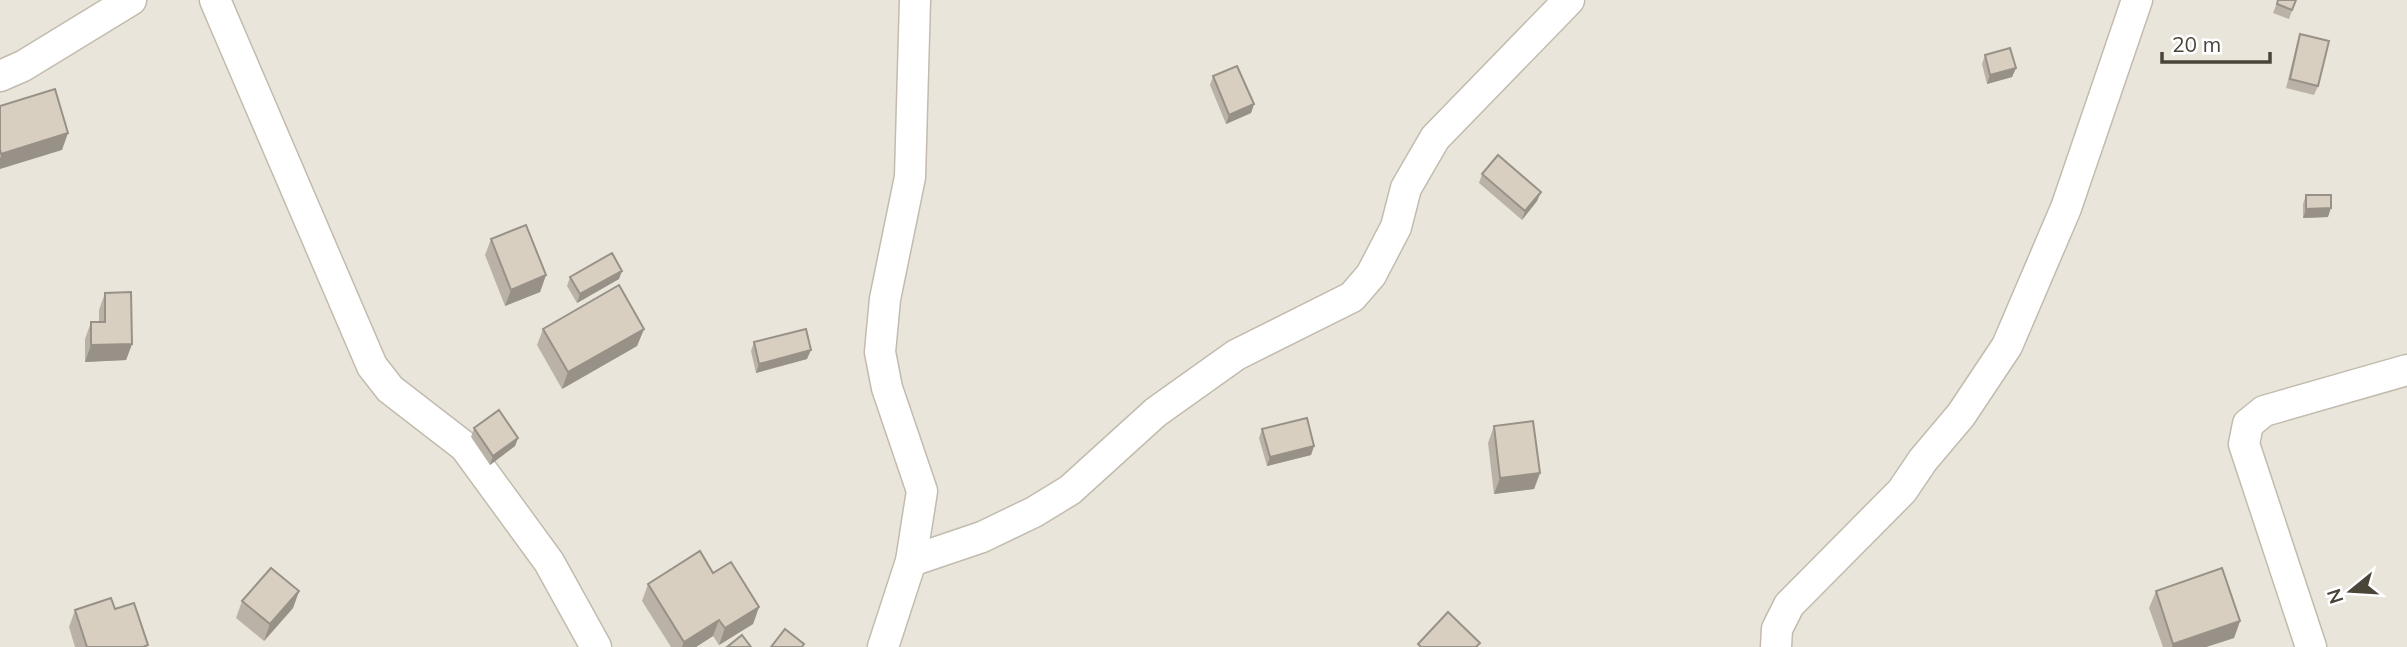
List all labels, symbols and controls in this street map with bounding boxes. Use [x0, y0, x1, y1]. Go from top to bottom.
scale bar [2162, 21, 2270, 65]
text: 20 m [2172, 31, 2221, 57]
north arrow [2316, 556, 2386, 626]
text: N [2321, 586, 2348, 607]

